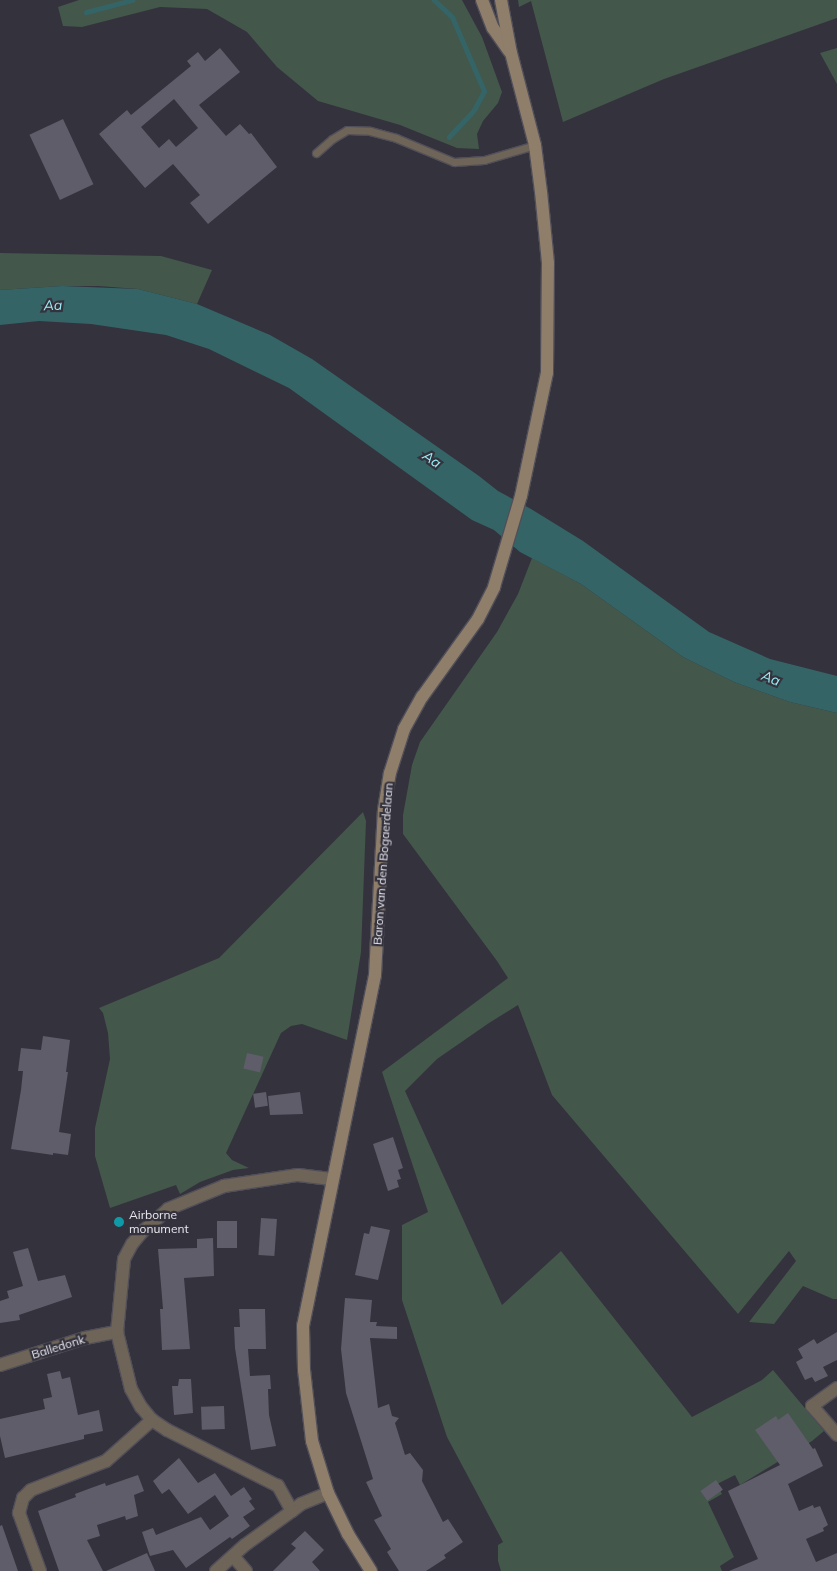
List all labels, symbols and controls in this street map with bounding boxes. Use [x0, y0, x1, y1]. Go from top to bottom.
water label: Aa [43, 296, 63, 314]
water label: Aa [420, 447, 444, 471]
water label: Aa [759, 667, 783, 689]
street label: Baron van den Bogaerdelaan [370, 782, 396, 946]
place label: Airborne monument [129, 1208, 189, 1236]
marker: Airborne monument [113, 1216, 125, 1228]
street label: Balledonk [30, 1332, 86, 1362]

